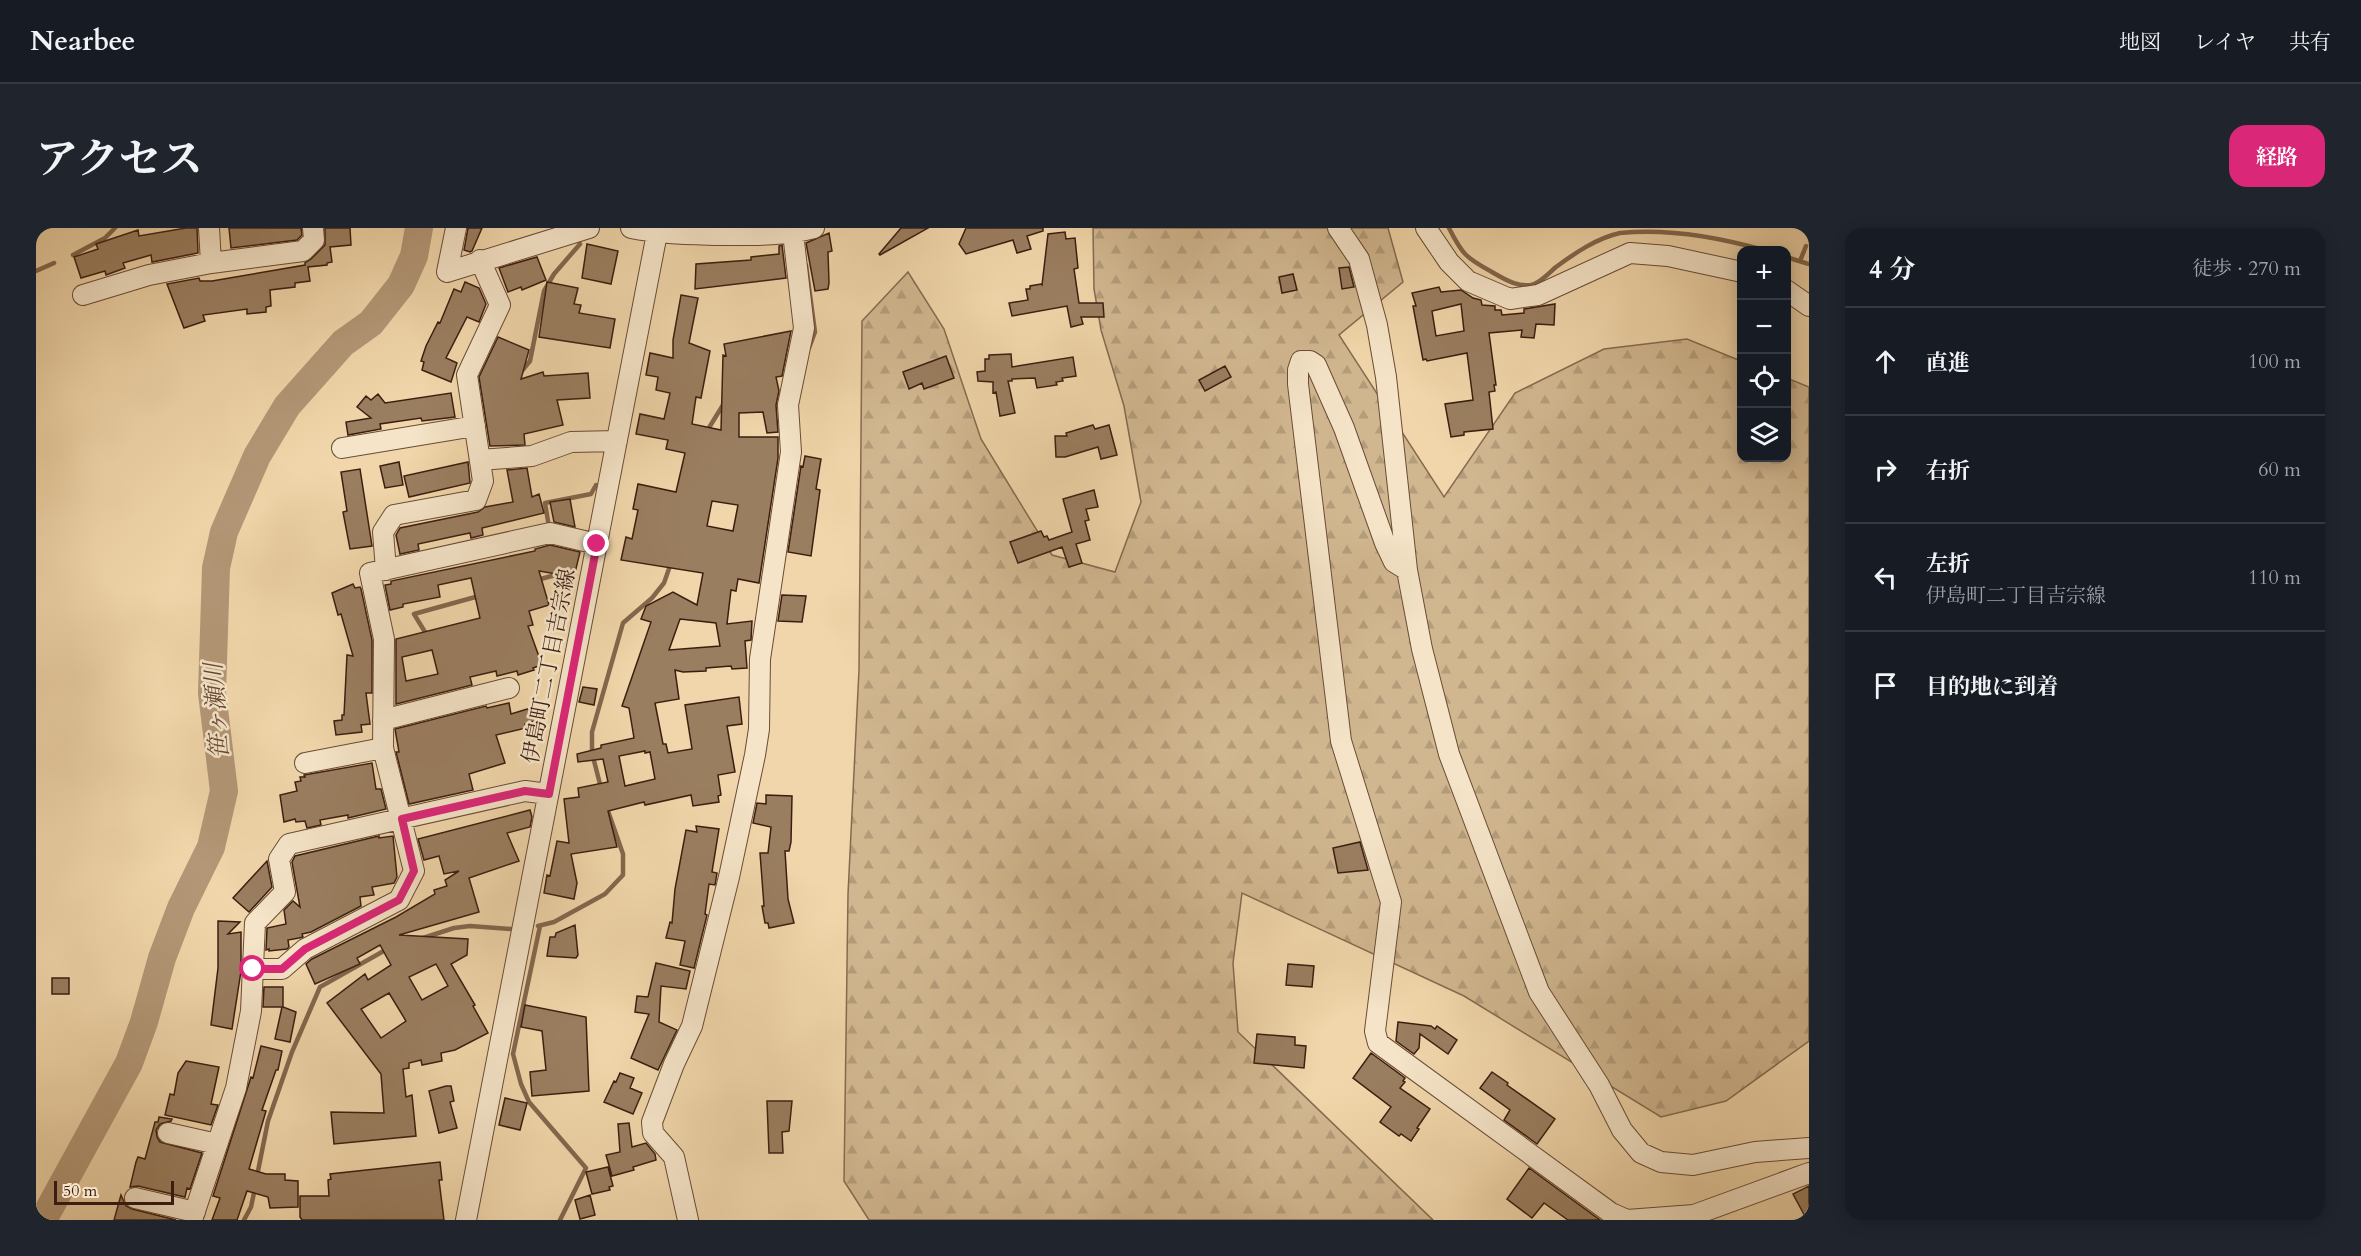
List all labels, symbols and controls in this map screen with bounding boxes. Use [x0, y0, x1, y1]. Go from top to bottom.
text: Nearbee [30, 22, 135, 60]
text: 地図 [2119, 28, 2161, 57]
text: レイヤ [2194, 28, 2256, 57]
text: 共有 [2289, 28, 2331, 57]
button: 経路 [2229, 125, 2325, 187]
text: アクセス [36, 131, 203, 188]
map controls [1737, 246, 1791, 462]
button: + [1737, 246, 1791, 300]
text: 4 分 [1869, 252, 1915, 287]
text: 徒歩 · 270 m [2192, 255, 2301, 282]
button: − [1737, 300, 1791, 354]
icon: ahead [1869, 345, 1902, 378]
text: 直進 [1926, 348, 1970, 378]
text: 100 m [2248, 348, 2301, 375]
button: locate [1737, 354, 1791, 408]
button: layers [1737, 408, 1791, 462]
icon: right [1869, 453, 1902, 486]
text: 右折 [1926, 456, 1970, 486]
text: 60 m [2258, 456, 2301, 483]
route end [583, 530, 609, 556]
text: 左折 [1926, 549, 1970, 579]
icon: left [1869, 561, 1902, 594]
text: 110 m [2248, 564, 2301, 591]
street label: 伊島町二丁目吉宗線 [515, 566, 583, 766]
text: 伊島町二丁目吉宗線 [1926, 582, 2106, 609]
water label: 笹ヶ瀬川 [197, 659, 237, 760]
icon: arrive [1869, 669, 1902, 702]
text: 目的地に到着 [1926, 672, 2058, 702]
route start [239, 955, 265, 981]
scale bar [54, 1178, 174, 1206]
text: 50 m [63, 1180, 97, 1202]

